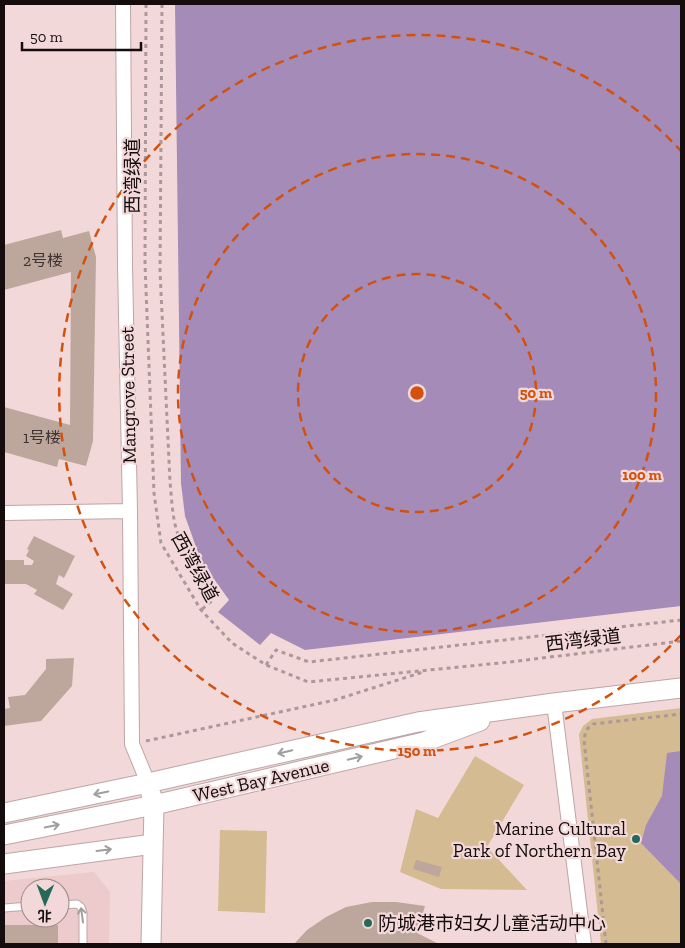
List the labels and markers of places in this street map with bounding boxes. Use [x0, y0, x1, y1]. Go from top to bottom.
centre of rings [408, 384, 426, 402]
place label: Marine Cultural Park of Northern Bay [453, 817, 626, 862]
marker: Marine Cultural Park of Northern Bay [630, 833, 642, 845]
place label: 防城港市妇女儿童活动中心 [378, 912, 606, 935]
marker: 防城港市妇女儿童活动中心 [362, 917, 374, 929]

